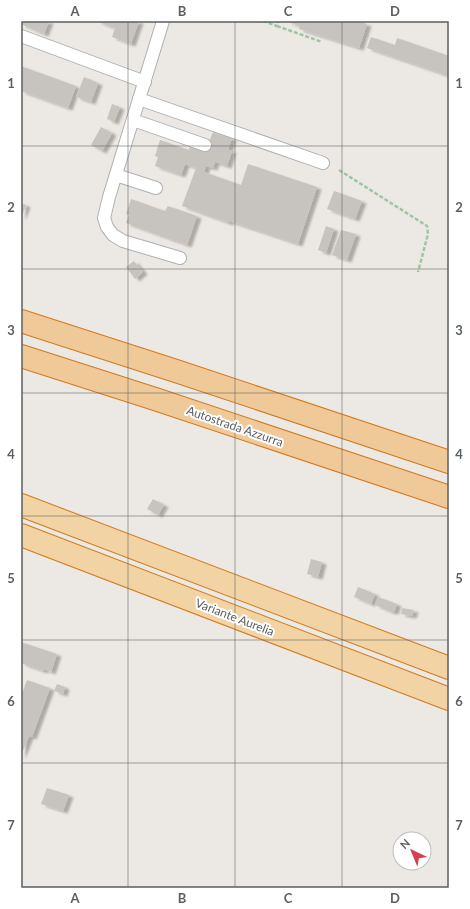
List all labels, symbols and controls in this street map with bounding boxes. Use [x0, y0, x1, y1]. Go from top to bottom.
text: A [69, 3, 80, 19]
text: B [178, 3, 187, 19]
text: C [284, 3, 293, 19]
text: D [390, 3, 400, 19]
text: 1 [7, 75, 15, 91]
text: 1 [455, 75, 463, 91]
text: 2 [7, 199, 15, 215]
text: 2 [455, 199, 463, 215]
text: 3 [7, 322, 15, 338]
text: 3 [455, 322, 463, 338]
street label: Autostrada Azzurra [185, 402, 285, 450]
text: 4 [7, 446, 15, 462]
text: 4 [455, 446, 463, 462]
text: 5 [7, 570, 15, 586]
text: 5 [455, 570, 463, 586]
street label: Variante Aurelia [194, 595, 277, 639]
text: 6 [7, 693, 15, 709]
text: 6 [455, 693, 463, 709]
text: 7 [7, 817, 15, 833]
text: 7 [455, 817, 463, 833]
north arrow [392, 831, 432, 871]
text: N [397, 836, 412, 851]
text: A [69, 890, 80, 906]
text: B [178, 890, 187, 906]
text: C [284, 890, 293, 906]
text: D [390, 890, 400, 906]

